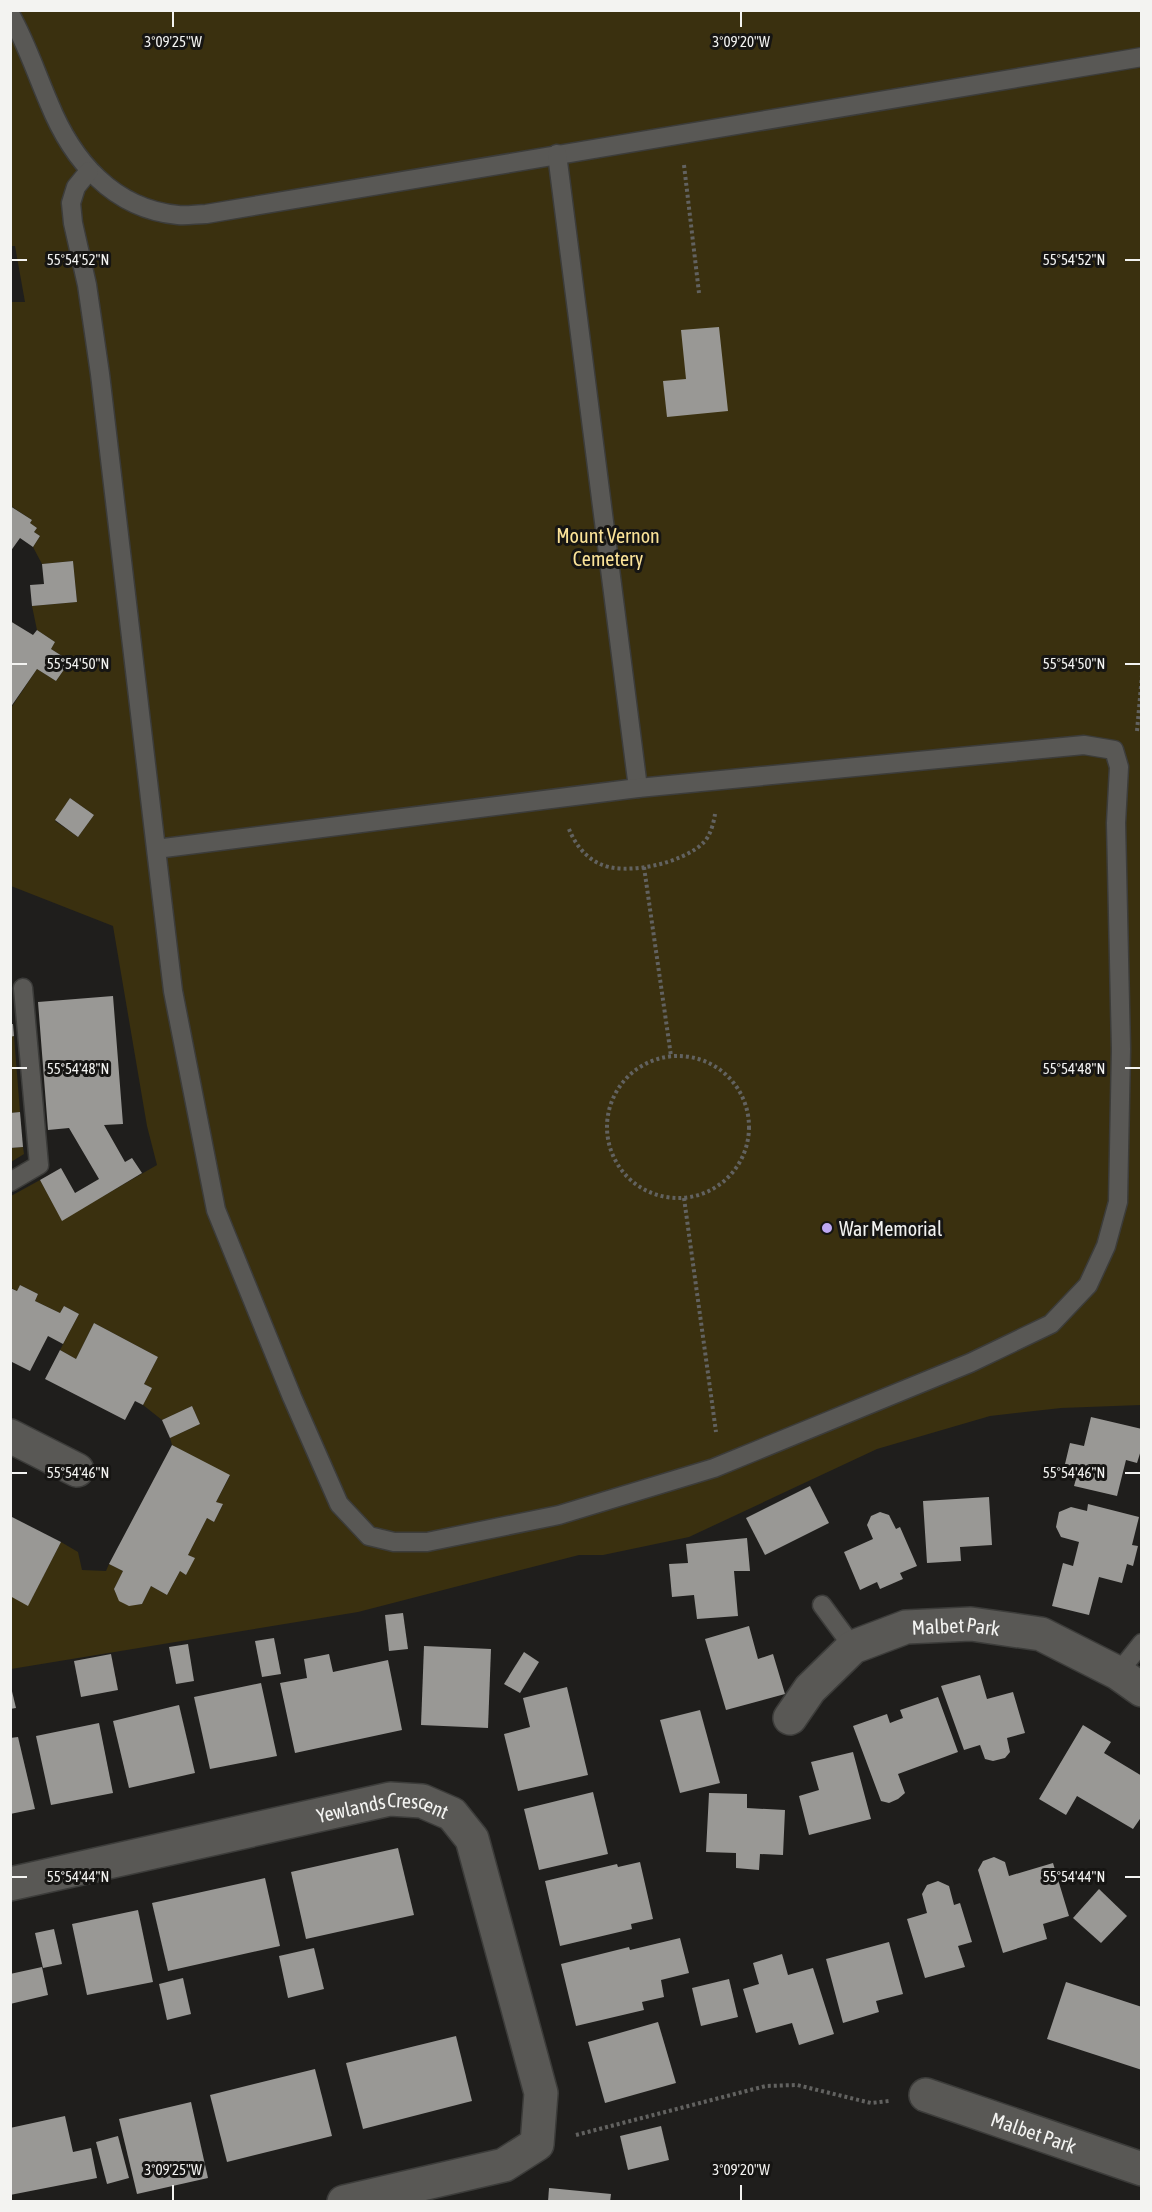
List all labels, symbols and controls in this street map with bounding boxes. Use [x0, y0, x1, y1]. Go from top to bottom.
text: 3°09'25"W [144, 33, 202, 50]
text: 3°09'20"W [712, 33, 770, 50]
text: 55°54'52"N [47, 251, 109, 268]
text: 55°54'52"N [1043, 251, 1105, 268]
park label: Mount Vernon Cemetery [556, 524, 660, 570]
text: 55°54'50"N [47, 655, 109, 672]
text: 55°54'50"N [1043, 655, 1105, 672]
text: 55°54'48"N [47, 1060, 109, 1077]
text: 55°54'48"N [1043, 1060, 1105, 1077]
place label: War Memorial [839, 1217, 943, 1240]
marker: War Memorial [820, 1221, 834, 1235]
text: 55°54'46"N [47, 1464, 109, 1481]
text: 55°54'46"N [1043, 1464, 1105, 1481]
street label: Malbet Park [911, 1612, 1002, 1640]
street label: Yewlands Crescent [314, 1787, 453, 1827]
text: 55°54'44"N [47, 1868, 109, 1885]
text: 55°54'44"N [1043, 1868, 1105, 1885]
street label: Malbet Park [988, 2107, 1080, 2157]
text: 3°09'25"W [144, 2161, 202, 2178]
text: 3°09'20"W [712, 2161, 770, 2178]

